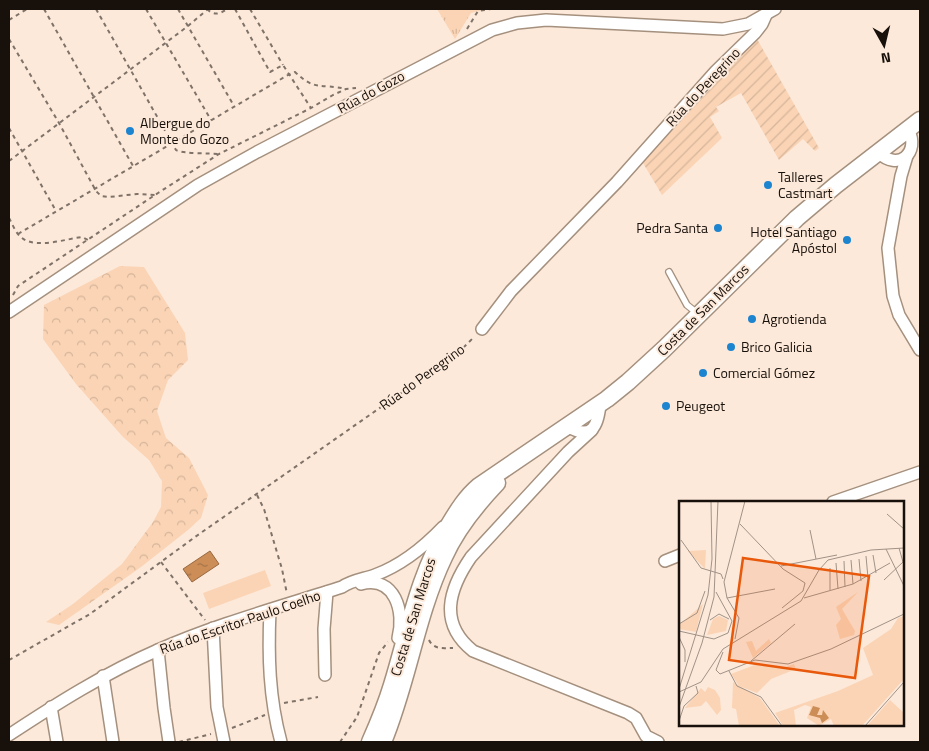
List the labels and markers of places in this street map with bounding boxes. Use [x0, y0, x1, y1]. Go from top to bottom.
place label: Albergue do Monte do Gozo [140, 112, 229, 149]
marker: Albergue do Monte do Gozo [124, 125, 136, 137]
place label: Talleres Castmart [778, 166, 833, 203]
marker: Talleres Castmart [762, 179, 774, 191]
place label: Pedra Santa [636, 217, 708, 238]
place label: Hotel Santiago Apóstol [750, 221, 837, 258]
marker: Pedra Santa [712, 222, 724, 234]
marker: Hotel Santiago Apóstol [841, 234, 853, 246]
place label: Agrotienda [762, 308, 826, 329]
marker: Agrotienda [746, 313, 758, 325]
place label: Brico Galicia [741, 336, 812, 357]
marker: Brico Galicia [725, 341, 737, 353]
place label: Comercial Gómez [713, 362, 815, 383]
marker: Comercial Gómez [697, 367, 709, 379]
place label: Peugeot [676, 395, 725, 416]
marker: Peugeot [660, 400, 672, 412]

